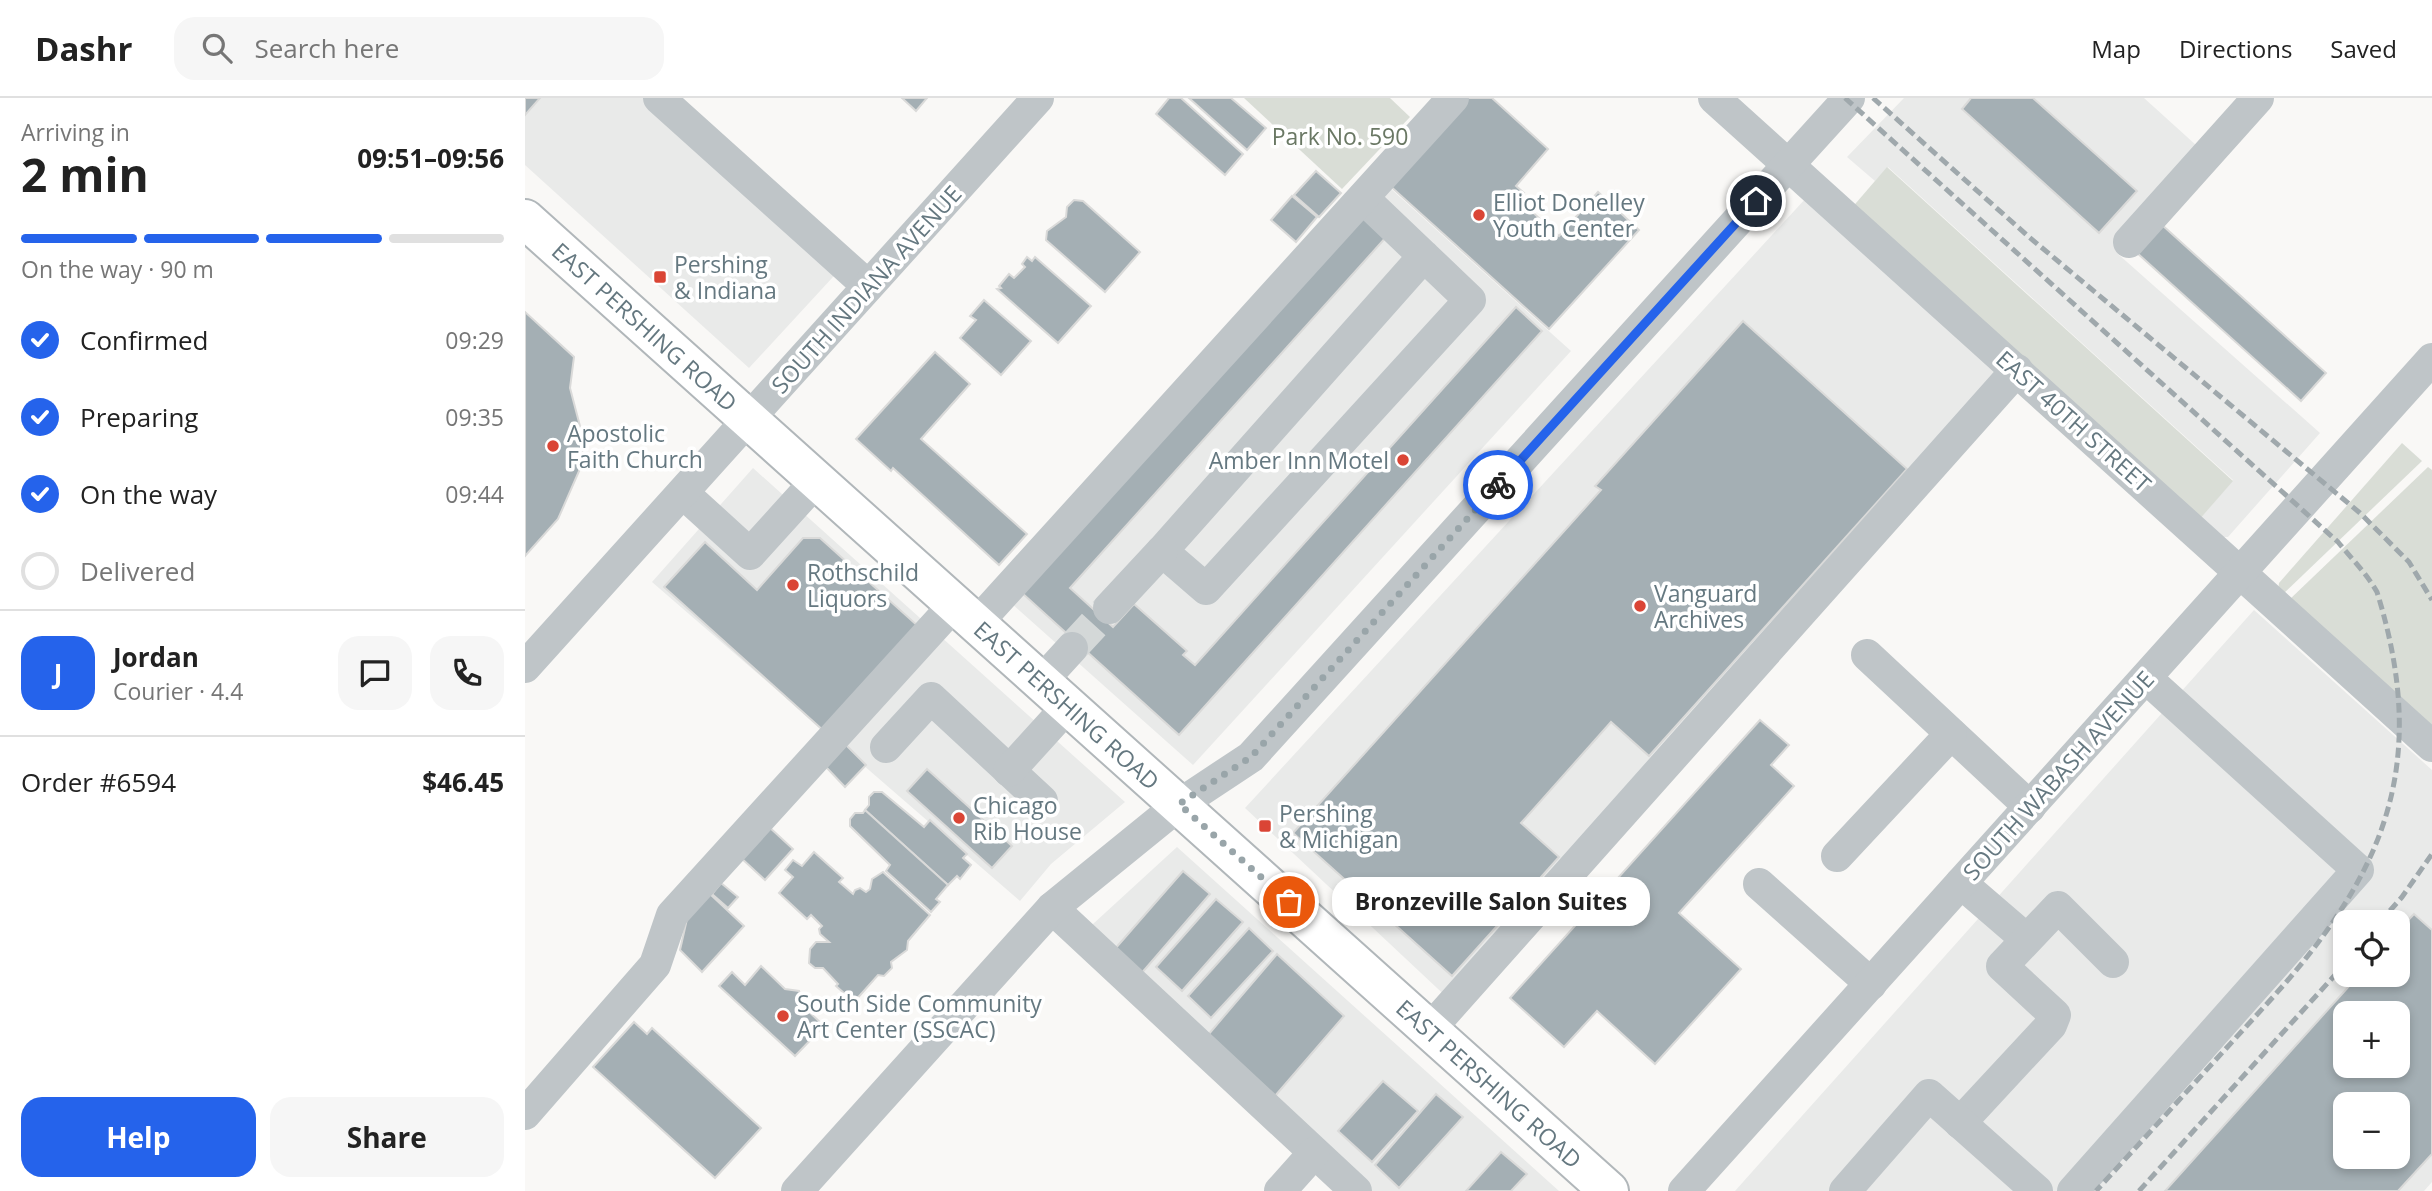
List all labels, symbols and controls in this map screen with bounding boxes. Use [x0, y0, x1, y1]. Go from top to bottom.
search box [174, 17, 664, 80]
text: Dashr [35, 26, 132, 71]
icon: search [198, 29, 236, 67]
text: Search here [254, 30, 399, 66]
text: Map [2091, 32, 2141, 65]
text: Directions [2179, 32, 2292, 65]
text: Saved [2330, 32, 2397, 65]
text: Arriving in [21, 116, 130, 148]
park label: Park No. 590 [1272, 120, 1408, 152]
text: 09:51–09:56 [357, 140, 504, 176]
text: 2 min [21, 143, 149, 205]
pin [1726, 171, 1786, 231]
street label: SOUTH INDIANA AVENUE [764, 178, 968, 400]
icon: home [1737, 182, 1775, 220]
place label: Elliot Donelley Youth Center [1493, 186, 1645, 244]
marker: Elliot Donelley Youth Center [1471, 207, 1487, 223]
street label: EAST PERSHING ROAD [545, 235, 744, 418]
place label: Pershing & Indiana [674, 248, 777, 306]
text: On the way · 90 m [21, 253, 214, 285]
marker: Pershing & Indiana [652, 269, 668, 285]
icon: check [21, 321, 59, 359]
text: Confirmed [80, 322, 208, 358]
text: 09:29 [445, 324, 504, 356]
street label: EAST 40TH STREET [1990, 343, 2159, 499]
icon: check [21, 398, 59, 436]
text: Preparing [80, 399, 198, 435]
text: 09:35 [445, 401, 504, 433]
place label: Apostolic Faith Church [567, 417, 703, 475]
marker: Apostolic Faith Church [545, 438, 561, 454]
place label: Amber Inn Motel [1209, 444, 1389, 476]
courier [1463, 450, 1533, 520]
marker: Amber Inn Motel [1395, 452, 1411, 468]
icon: bike [1479, 466, 1517, 504]
icon: check [21, 475, 59, 513]
text: On the way [80, 476, 217, 512]
text: 09:44 [445, 478, 504, 510]
text: Delivered [80, 553, 195, 589]
place label: Rothschild Liquors [807, 556, 919, 614]
marker: Rothschild Liquors [785, 577, 801, 593]
place label: Vanguard Archives [1654, 577, 1757, 635]
marker: Vanguard Archives [1632, 598, 1648, 614]
street label: EAST PERSHING ROAD [967, 613, 1167, 797]
button: chat [338, 636, 412, 710]
button: phone [430, 636, 504, 710]
text: Jordan [113, 639, 199, 675]
text: J [54, 655, 62, 691]
street label: SOUTH WABASH AVENUE [1955, 663, 2161, 887]
text: Courier · 4.4 [113, 675, 243, 707]
text: Order #6594 [21, 764, 176, 800]
text: $46.45 [422, 764, 504, 800]
place label: Chicago Rib House [973, 789, 1082, 847]
place label: Pershing & Michigan [1279, 797, 1399, 855]
marker: Chicago Rib House [951, 810, 967, 826]
marker: Pershing & Michigan [1257, 818, 1273, 834]
pin [1259, 872, 1319, 932]
callout: Bronzeville Salon Suites [1331, 878, 1649, 926]
icon: bag [1270, 883, 1308, 921]
text: Bronzeville Salon Suites [1355, 885, 1627, 917]
map controls [2333, 910, 2410, 1169]
button: locate [2333, 910, 2410, 987]
place label: South Side Community Art Center (SSCAC) [797, 987, 1042, 1045]
street label: EAST PERSHING ROAD [1390, 992, 1589, 1175]
button: + [2333, 1001, 2410, 1078]
marker: South Side Community Art Center (SSCAC) [775, 1008, 791, 1024]
button: − [2333, 1092, 2410, 1169]
button: Help [21, 1097, 256, 1177]
button: Share [270, 1097, 504, 1177]

